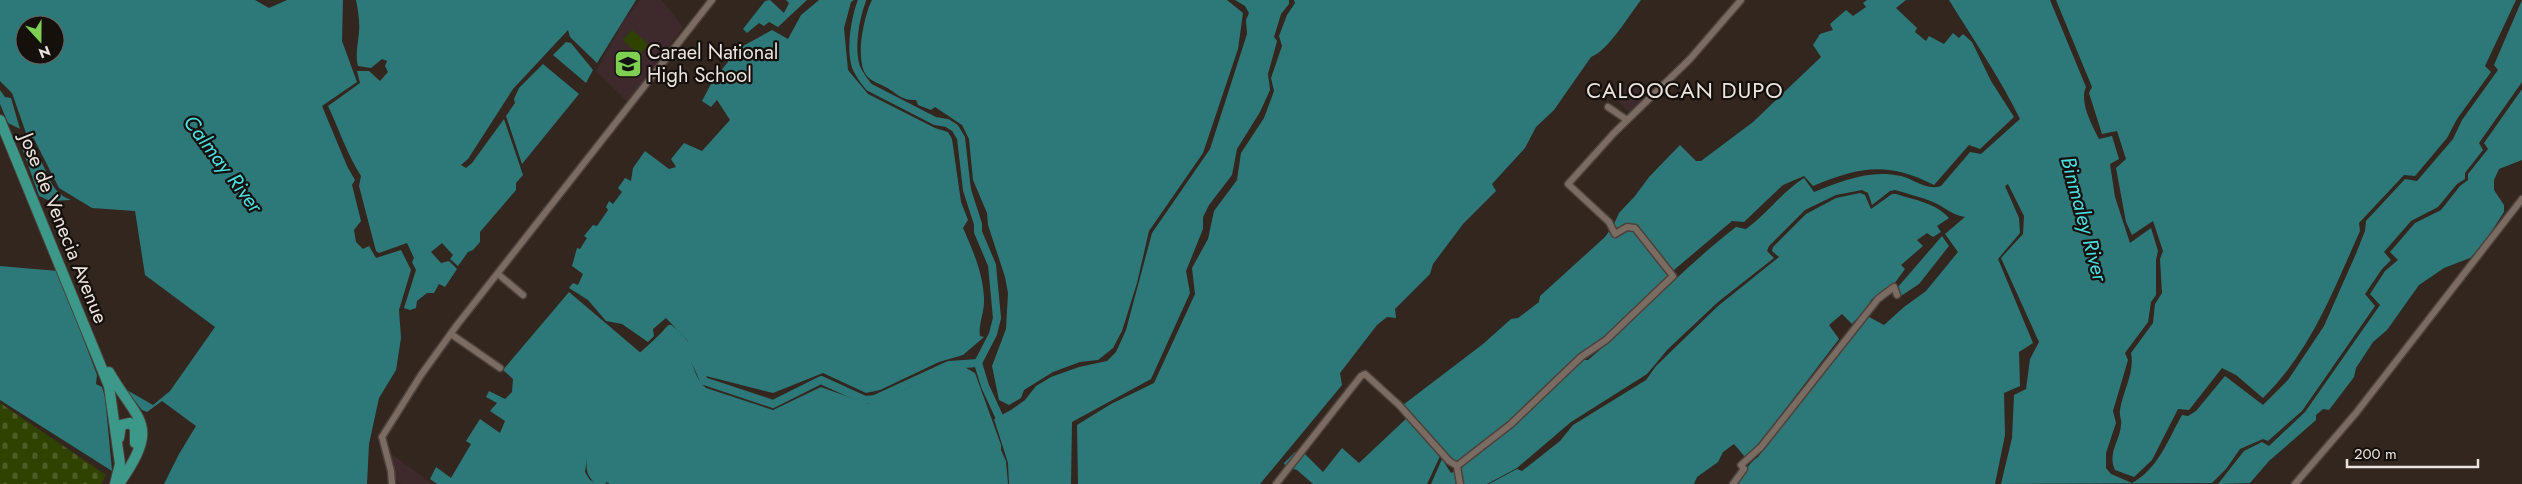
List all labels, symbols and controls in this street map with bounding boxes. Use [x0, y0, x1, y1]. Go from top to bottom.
north arrow [15, 15, 65, 65]
place label: Carael National High School [647, 38, 778, 90]
text: N [36, 41, 53, 63]
school or university icon: Carael National High School [613, 49, 643, 79]
district label: CALOOCAN DUPO [1586, 74, 1784, 106]
water label: Calmay River [176, 109, 270, 220]
street label: Jose de Venecia Avenue [11, 126, 115, 328]
water label: Binmaley River [2053, 153, 2115, 286]
scale bar [2347, 436, 2478, 468]
text: 200 m [2354, 443, 2397, 465]

